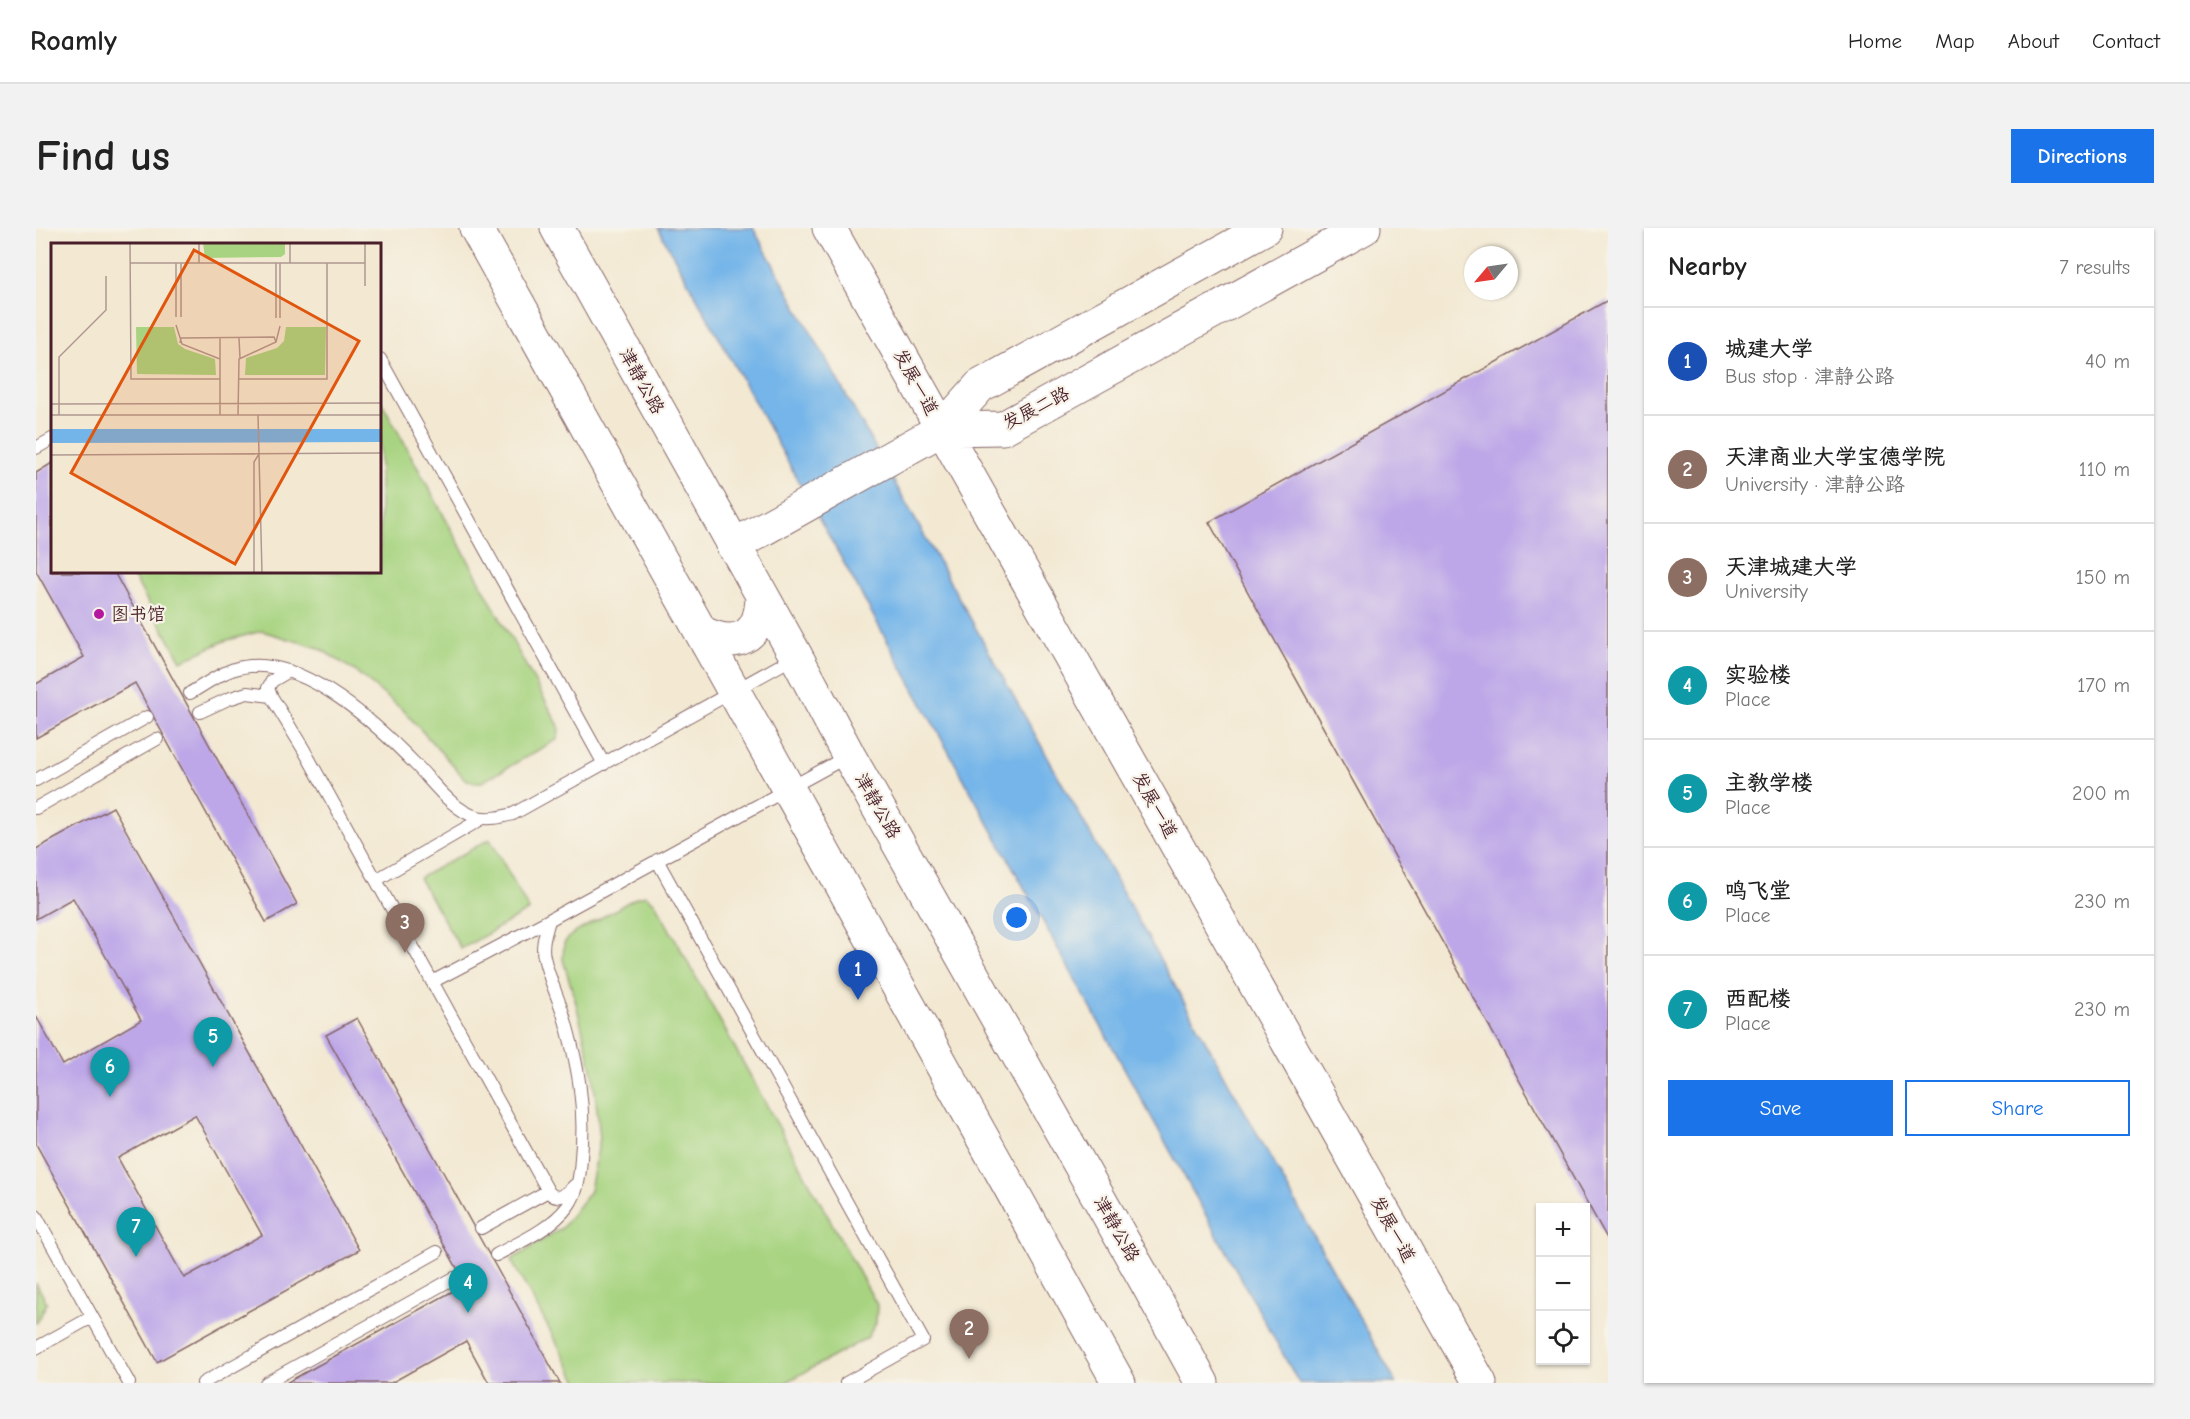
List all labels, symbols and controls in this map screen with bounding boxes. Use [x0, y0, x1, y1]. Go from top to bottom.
text: Roamly [30, 25, 117, 57]
text: Home [1848, 29, 1902, 53]
text: Map [1935, 29, 1975, 53]
text: About [2008, 29, 2059, 53]
text: Contact [2092, 29, 2160, 53]
button: Directions [2011, 129, 2154, 183]
text: Find us [36, 132, 170, 181]
inset map [51, 243, 381, 573]
north arrow [1464, 246, 1518, 300]
text: Nearby [1668, 252, 1747, 282]
text: 7 results [2059, 256, 2130, 279]
text: 城建大学 [1725, 336, 1813, 362]
street label: 津静公路 [615, 345, 668, 418]
street label: 发展一道 [889, 346, 942, 419]
text: 1 [1684, 350, 1691, 373]
text: 40 m [2085, 350, 2130, 373]
text: Bus stop · 津静公路 [1725, 365, 1894, 388]
street label: 发展二路 [999, 383, 1073, 434]
text: 天津商业大学宝德学院 [1725, 444, 1945, 470]
text: 2 [1683, 458, 1692, 481]
text: 110 m [2079, 458, 2130, 481]
text: University · 津静公路 [1725, 473, 1905, 496]
text: 天津城建大学 [1725, 554, 1857, 580]
text: 3 [1683, 566, 1692, 589]
text: 150 m [2076, 566, 2130, 589]
text: University [1725, 580, 1808, 603]
place label: 图书馆 [111, 604, 165, 625]
marker: 图书馆 [92, 607, 106, 621]
text: 实验楼 [1725, 662, 1791, 688]
text: 4 [1683, 674, 1692, 697]
text: 170 m [2077, 674, 2130, 697]
text: Place [1725, 688, 1771, 711]
street label: 发展一道 [1128, 769, 1181, 842]
street label: 津静公路 [850, 770, 905, 843]
text: 主教学楼 [1725, 770, 1813, 796]
text: 5 [1682, 782, 1693, 805]
text: 200 m [2072, 782, 2130, 805]
text: Place [1725, 796, 1771, 819]
text: 鸣飞堂 [1725, 878, 1791, 904]
text: 6 [1682, 890, 1693, 913]
text: 230 m [2074, 890, 2130, 913]
your location [1002, 903, 1031, 932]
pin: 3 [386, 904, 424, 953]
text: Place [1725, 904, 1771, 927]
pin: 1 [838, 950, 878, 1000]
text: 西配楼 [1725, 986, 1791, 1012]
text: 7 [1683, 998, 1692, 1021]
text: 230 m [2074, 998, 2130, 1021]
text: Place [1725, 1012, 1771, 1035]
pin: 5 [194, 1018, 232, 1067]
pin: 6 [90, 1048, 130, 1097]
button: Save [1668, 1080, 1893, 1136]
button: Share [1905, 1080, 2130, 1136]
street label: 津静公路 [1089, 1193, 1144, 1266]
street label: 发展一道 [1366, 1193, 1419, 1266]
map controls [1536, 1203, 1590, 1365]
button: + [1536, 1203, 1590, 1257]
pin: 7 [116, 1208, 156, 1257]
button: − [1536, 1257, 1590, 1311]
pin: 4 [448, 1264, 488, 1313]
pin: 2 [950, 1310, 988, 1359]
button: locate [1536, 1311, 1590, 1365]

